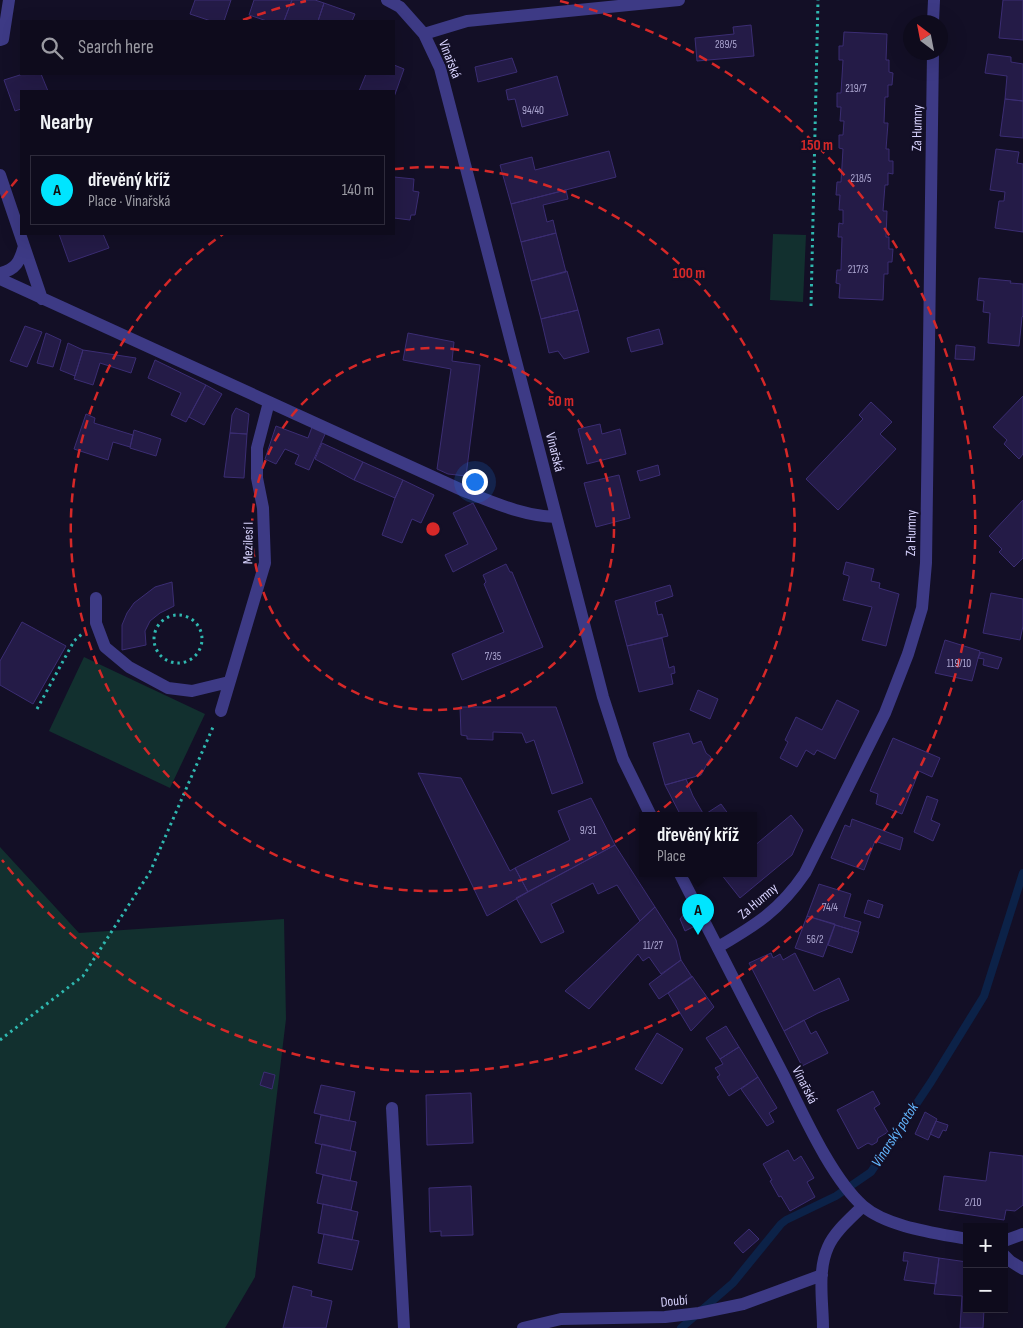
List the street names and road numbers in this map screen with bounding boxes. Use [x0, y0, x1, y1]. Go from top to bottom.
street label: Vinařská [435, 37, 465, 81]
street label: Za Humny [908, 104, 926, 151]
street label: Vinařská [542, 431, 568, 473]
street label: Za Humny [902, 509, 920, 556]
street label: Mezilesí I [239, 522, 257, 564]
street label: Za Humny [735, 879, 782, 922]
street label: Vinařská [788, 1063, 822, 1107]
street label: Doubí [660, 1291, 689, 1311]

